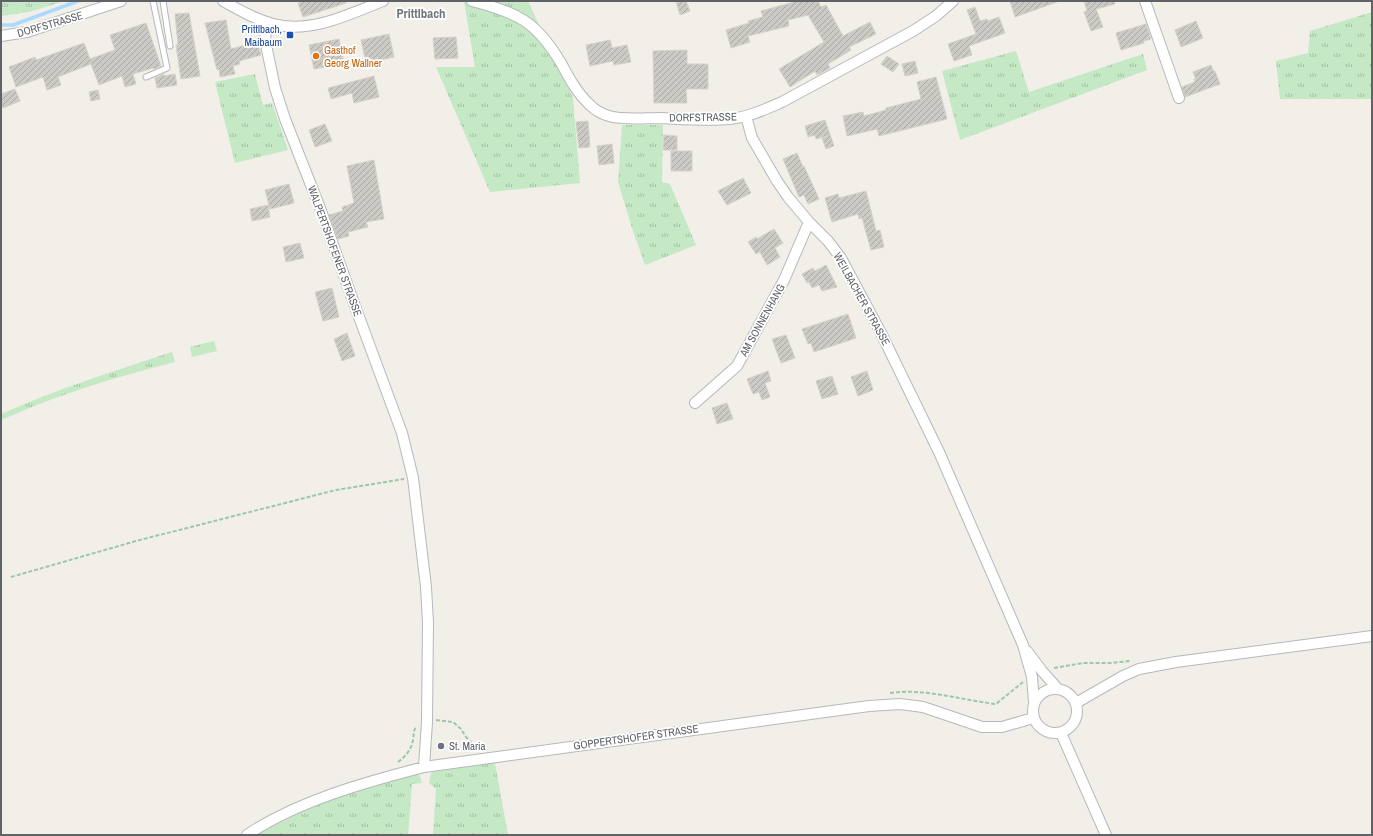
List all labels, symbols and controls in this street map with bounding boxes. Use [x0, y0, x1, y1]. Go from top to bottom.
district label: Prittlbach [396, 5, 446, 22]
street label: DORFSTRASSE [16, 8, 84, 40]
place label: Prittlbach, Maibaum [241, 22, 282, 49]
marker: Prittlbach, Maibaum [285, 30, 295, 40]
place label: Gasthof Georg Wallner [324, 43, 382, 70]
marker: Gasthof Georg Wallner [311, 51, 321, 61]
street label: DORFSTRASSE [669, 109, 737, 125]
street label: WALPERTSHOFENER STRASSE [305, 184, 365, 318]
street label: WEILBACHER STRASSE [831, 250, 893, 348]
street label: AM SONNENHANG [736, 281, 788, 360]
street label: GOPPERTSHOFER STRASSE [573, 721, 699, 753]
place label: St. Maria [449, 739, 486, 753]
marker: St. Maria [436, 741, 446, 751]

